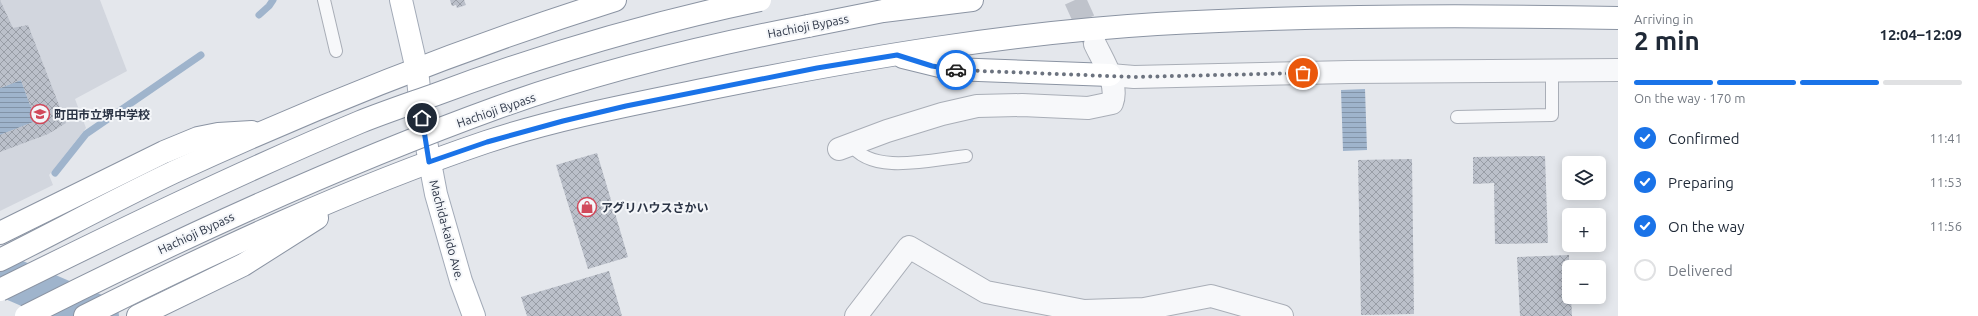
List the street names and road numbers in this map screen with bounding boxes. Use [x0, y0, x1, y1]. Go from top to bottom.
street label: Hachioji Bypass [766, 12, 850, 40]
street label: Hachioji Bypass [455, 90, 537, 130]
street label: Machida-kaido Ave. [427, 178, 467, 282]
street label: Hachioji Bypass [156, 210, 236, 256]

